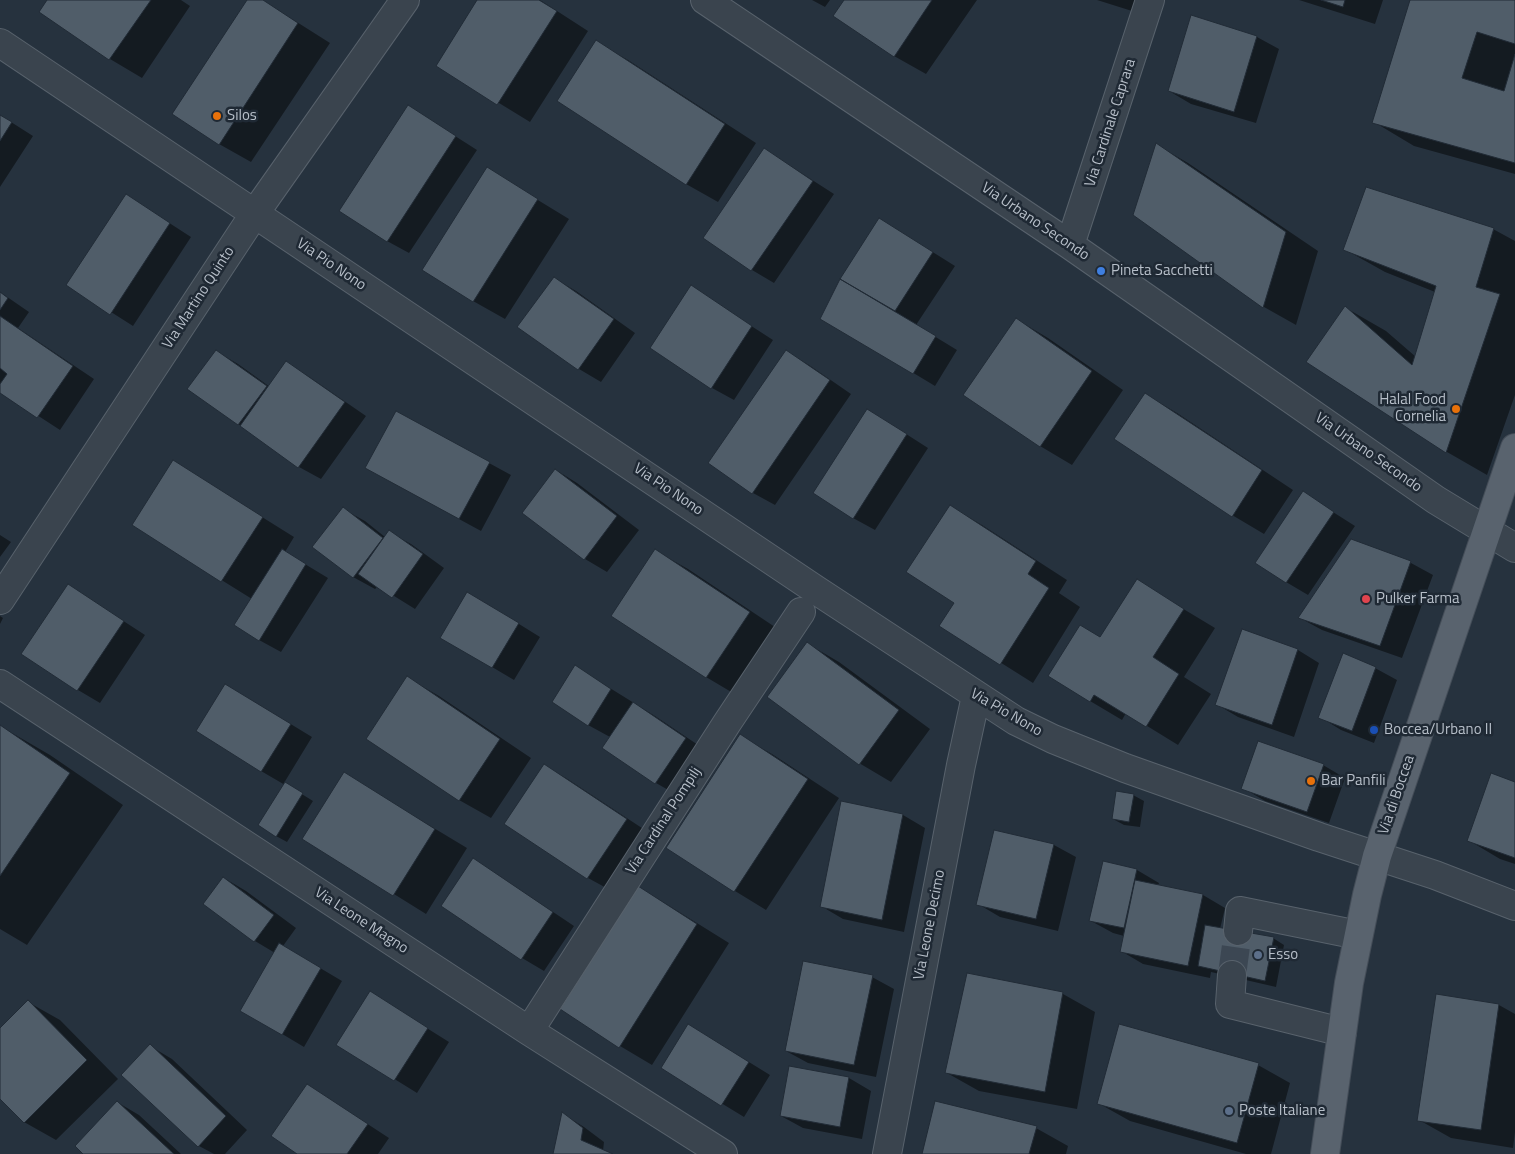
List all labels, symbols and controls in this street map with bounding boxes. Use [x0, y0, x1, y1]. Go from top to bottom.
street label: Via Cardinale Caprara [1082, 57, 1140, 189]
place label: Silos [227, 107, 257, 125]
marker: Silos [211, 110, 223, 122]
street label: Via Urbano Secondo [978, 179, 1092, 265]
street label: Via Pio Nono [293, 235, 369, 295]
street label: Via Martino Quinto [159, 243, 239, 353]
place label: Pineta Sacchetti [1111, 262, 1213, 280]
marker: Pineta Sacchetti [1095, 265, 1107, 277]
place label: Halal Food Cornelia [1379, 391, 1446, 426]
marker: Halal Food Cornelia [1450, 403, 1462, 415]
street label: Via Urbano Secondo [1311, 409, 1425, 497]
street label: Via Pio Nono [630, 460, 706, 520]
place label: Pulker Farma [1376, 590, 1460, 608]
marker: Pulker Farma [1360, 593, 1372, 605]
street label: Via Pio Nono [967, 685, 1045, 741]
place label: Boccea/Urbano II [1384, 721, 1492, 739]
marker: Boccea/Urbano II [1368, 724, 1380, 736]
street label: Via di Boccea [1375, 753, 1419, 837]
street label: Via Cardinal Pompilj [623, 764, 705, 878]
place label: Bar Panfili [1321, 772, 1386, 790]
marker: Bar Panfili [1305, 775, 1317, 787]
street label: Via Leone Decimo [910, 868, 950, 982]
street label: Via Leone Magno [311, 884, 411, 958]
place label: Esso [1268, 946, 1298, 964]
marker: Esso [1252, 949, 1264, 961]
place label: Poste Italiane [1239, 1102, 1325, 1120]
marker: Poste Italiane [1223, 1105, 1235, 1117]

